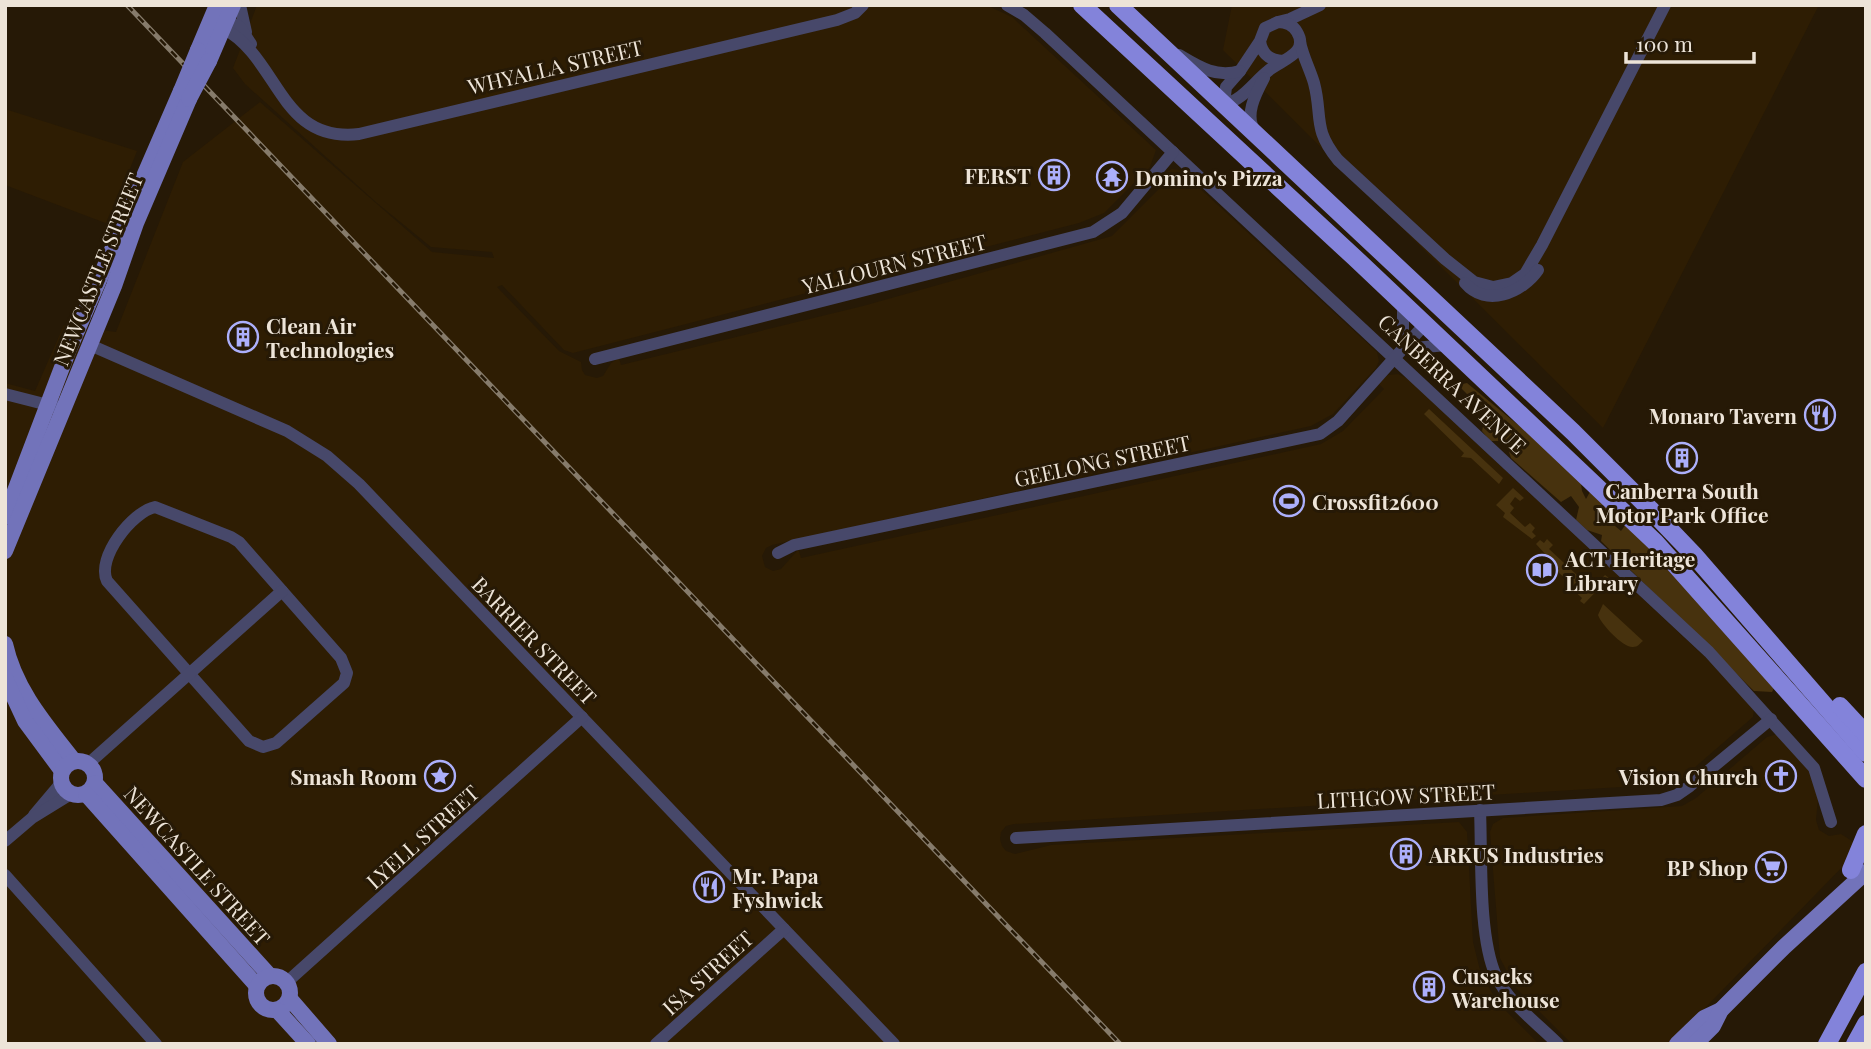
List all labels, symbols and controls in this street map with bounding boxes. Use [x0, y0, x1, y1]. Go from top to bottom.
scale bar [1626, 21, 1754, 65]
text: 100 m [1636, 29, 1693, 57]
street label: WHYALLA STREET [464, 32, 645, 100]
building icon: FERST [1037, 158, 1071, 192]
temple icon: Domino's Pizza [1095, 160, 1129, 194]
place label: FERST [964, 161, 1031, 189]
place label: Domino's Pizza [1135, 163, 1283, 191]
street label: NEWCASTLE STREET [46, 169, 148, 369]
street label: YALLOURN STREET [798, 227, 989, 300]
street label: CANBERRA AVENUE [1373, 307, 1533, 459]
place label: Clean Air Technologies [266, 311, 394, 363]
building icon: Clean Air Technologies [226, 320, 260, 354]
restaurant icon: Monaro Tavern [1803, 398, 1837, 432]
place label: Monaro Tavern [1649, 401, 1797, 429]
street label: GEELONG STREET [1011, 428, 1193, 492]
building icon: Canberra South Motor Park Office [1665, 441, 1699, 475]
place label: Canberra South Motor Park Office [1595, 476, 1769, 528]
sports icon: Crossfit2600 [1272, 484, 1306, 518]
place label: Crossfit2600 [1312, 487, 1439, 515]
place label: ACT Heritage Library [1564, 544, 1695, 596]
library icon: ACT Heritage Library [1525, 553, 1559, 587]
street label: BARRIER STREET [467, 570, 603, 710]
place icon: Smash Room [423, 759, 457, 793]
church icon: Vision Church [1764, 759, 1798, 793]
place label: Smash Room [290, 762, 417, 790]
place label: Vision Church [1618, 762, 1758, 790]
street label: LITHGOW STREET [1316, 776, 1496, 814]
street label: LYELL STREET [360, 778, 484, 894]
street label: NEWCASTLE STREET [119, 779, 277, 951]
building icon: ARKUS Industries [1389, 837, 1423, 871]
place label: ARKUS Industries [1428, 840, 1604, 868]
supermarket icon: BP Shop [1754, 850, 1788, 884]
place label: BP Shop [1667, 853, 1748, 881]
place label: Mr. Papa Fyshwick [732, 861, 824, 913]
restaurant icon: Mr. Papa Fyshwick [692, 870, 726, 904]
street label: ISA STREET [655, 924, 759, 1020]
place label: Cusacks Warehouse [1451, 961, 1560, 1013]
building icon: Cusacks Warehouse [1412, 970, 1446, 1004]

